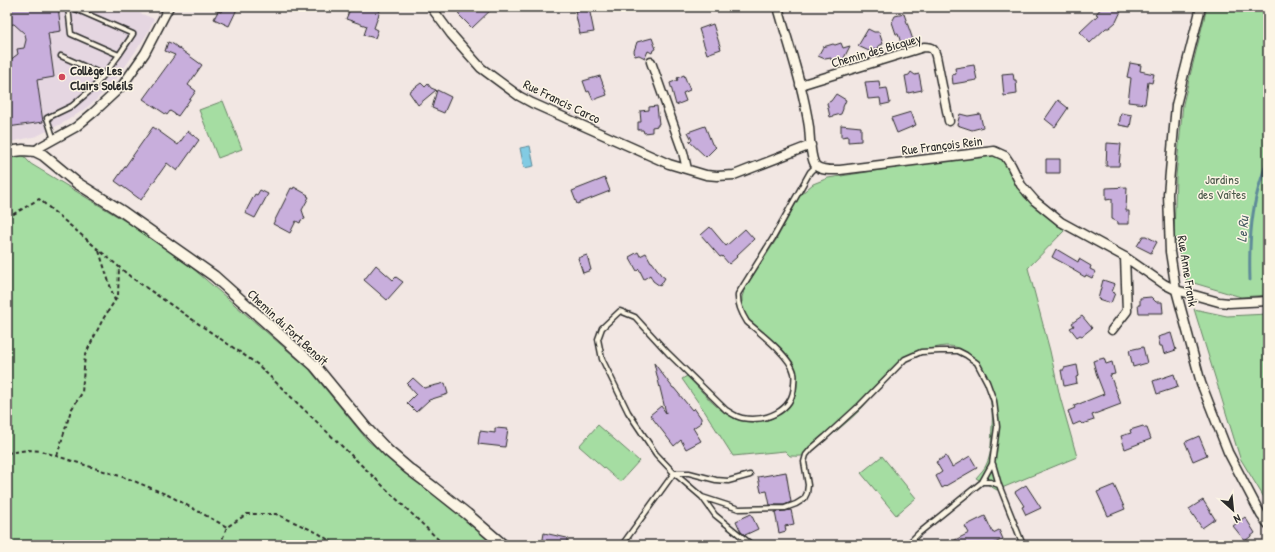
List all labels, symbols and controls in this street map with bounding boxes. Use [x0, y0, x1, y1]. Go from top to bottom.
street label: Chemin des Bicquey [829, 28, 924, 71]
place label: Collège Les Clairs Soleils [70, 61, 133, 94]
marker: Collège Les Clairs Soleils [57, 72, 67, 82]
street label: Rue Francis Carco [520, 75, 604, 127]
street label: Rue François Rein [901, 131, 983, 159]
park label: Jardins des Vaîtes [1198, 170, 1246, 203]
water label: Le Ru [1231, 214, 1253, 243]
street label: Rue Anne Frank [1173, 234, 1203, 308]
street label: Chemin du Fort Benoît [244, 285, 333, 370]
north arrow [1213, 490, 1253, 530]
text: N [1232, 511, 1243, 527]

